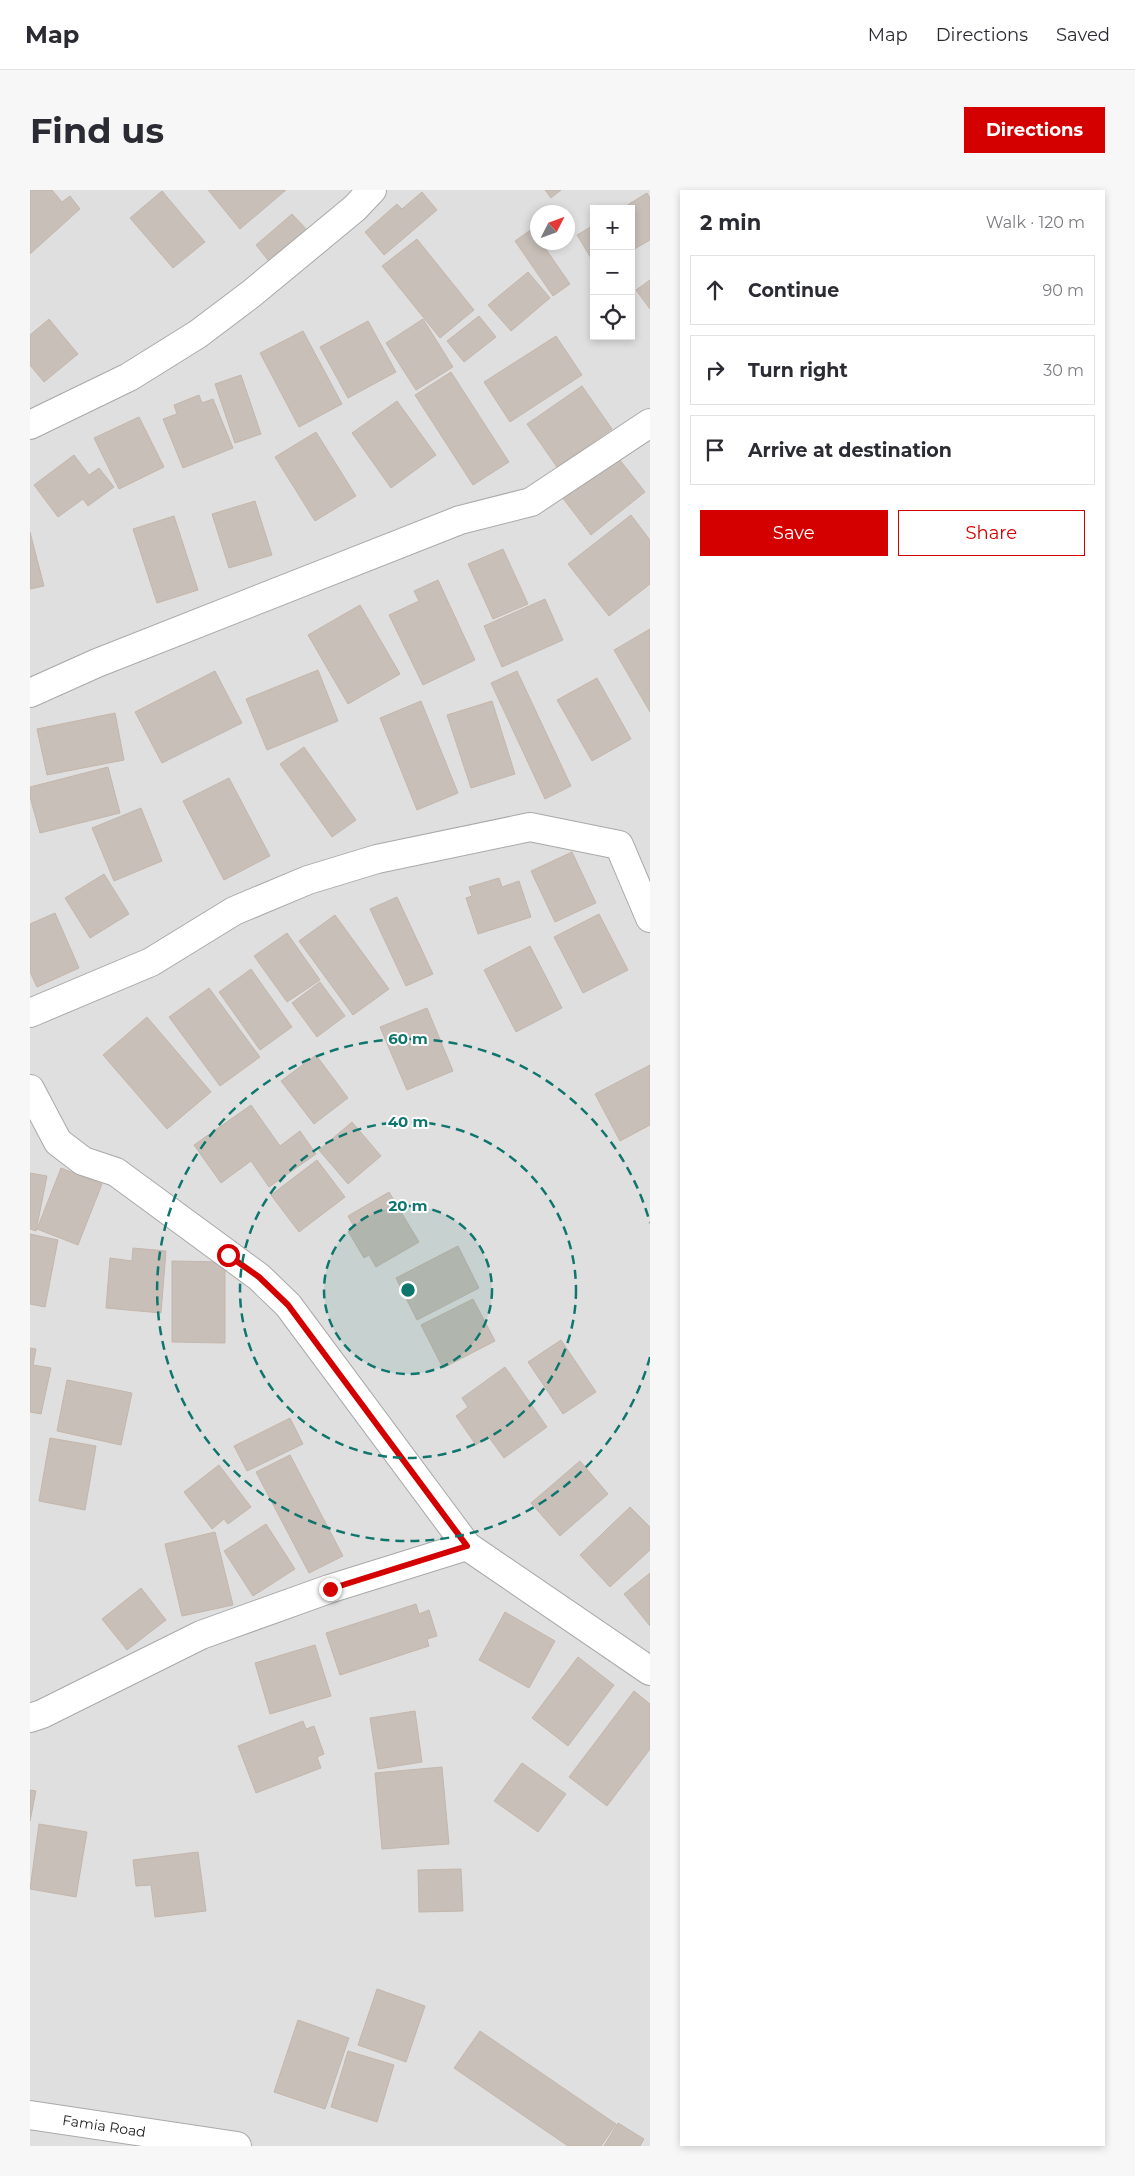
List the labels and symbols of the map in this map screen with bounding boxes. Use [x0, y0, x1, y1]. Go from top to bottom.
north arrow [530, 205, 575, 250]
text: 60 m [388, 1029, 428, 1048]
text: 40 m [388, 1112, 428, 1131]
text: 20 m [388, 1196, 428, 1215]
route start [217, 1244, 240, 1267]
centre of rings [399, 1281, 417, 1299]
route end [319, 1578, 342, 1601]
street label: Famia Road [61, 2111, 147, 2141]

